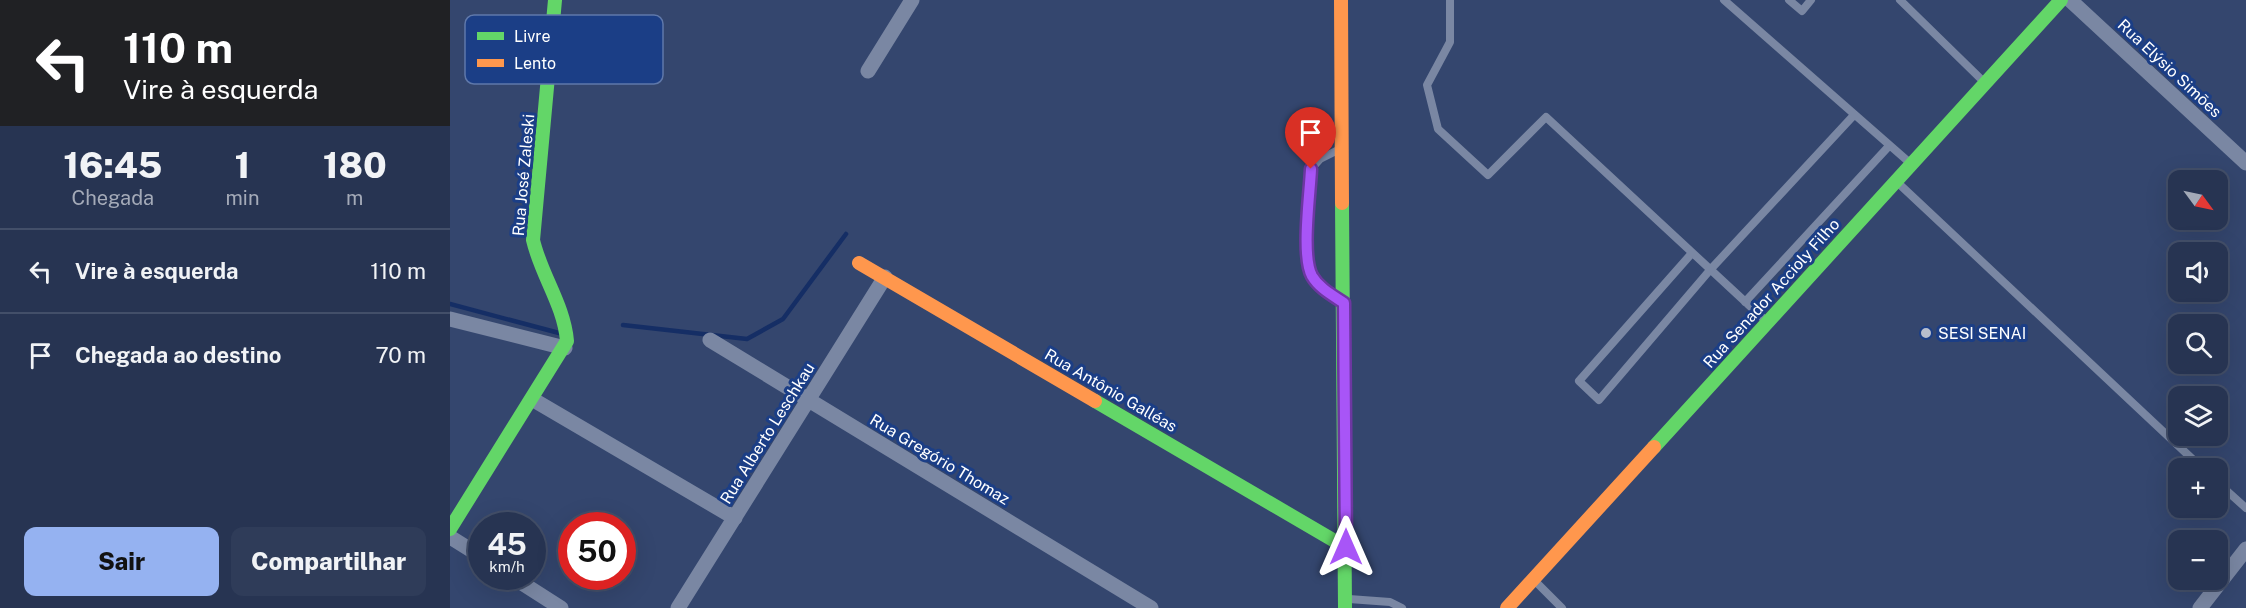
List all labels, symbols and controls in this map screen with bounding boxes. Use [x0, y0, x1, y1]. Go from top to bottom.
legend [465, 15, 663, 84]
street label: Rua Elýsio Simões [2114, 15, 2226, 121]
text: 110 m [123, 23, 233, 72]
icon: left [24, 24, 102, 102]
text: Livre [514, 27, 550, 46]
text: Lento [514, 54, 556, 73]
text: Vire à esquerda [123, 73, 318, 105]
pin [1285, 107, 1336, 169]
street label: Rua José Zaleski [509, 113, 538, 237]
icon: arrive [1294, 116, 1327, 149]
text: 16:45 [63, 144, 162, 186]
text: 1 [235, 144, 250, 186]
text: 180 [323, 144, 387, 186]
north arrow [2168, 170, 2228, 230]
map controls [2168, 170, 2228, 590]
text: Chegada [71, 186, 154, 210]
text: min [226, 186, 259, 210]
text: m [346, 186, 363, 210]
street label: Rua Senador Accioly Filho [1699, 215, 1843, 372]
button: sound [2168, 242, 2228, 302]
icon: left [24, 255, 57, 288]
text: Vire à esquerda [75, 258, 239, 284]
text: 110 m [370, 258, 426, 284]
button: search [2168, 314, 2228, 374]
place label: SESI SENAI [1938, 324, 2026, 343]
marker: SESI SENAI [1919, 326, 1933, 340]
icon: arrive [24, 339, 57, 372]
text: Chegada ao destino [75, 342, 281, 368]
text: 70 m [375, 342, 426, 368]
street label: Rua Antônio Galléas [1041, 345, 1180, 436]
street label: Rua Alberto Leschkau [716, 359, 819, 507]
button: layers [2168, 386, 2228, 446]
street label: Rua Gregório Thomaz [867, 410, 1013, 509]
button: + [2168, 458, 2228, 518]
speed limit sign: 50 [558, 512, 636, 590]
position arrow [1314, 515, 1378, 579]
text: 45 [487, 526, 527, 562]
button: Sair [24, 527, 219, 596]
button: Compartilhar [231, 527, 426, 596]
button: − [2168, 530, 2228, 590]
text: km/h [489, 558, 525, 575]

